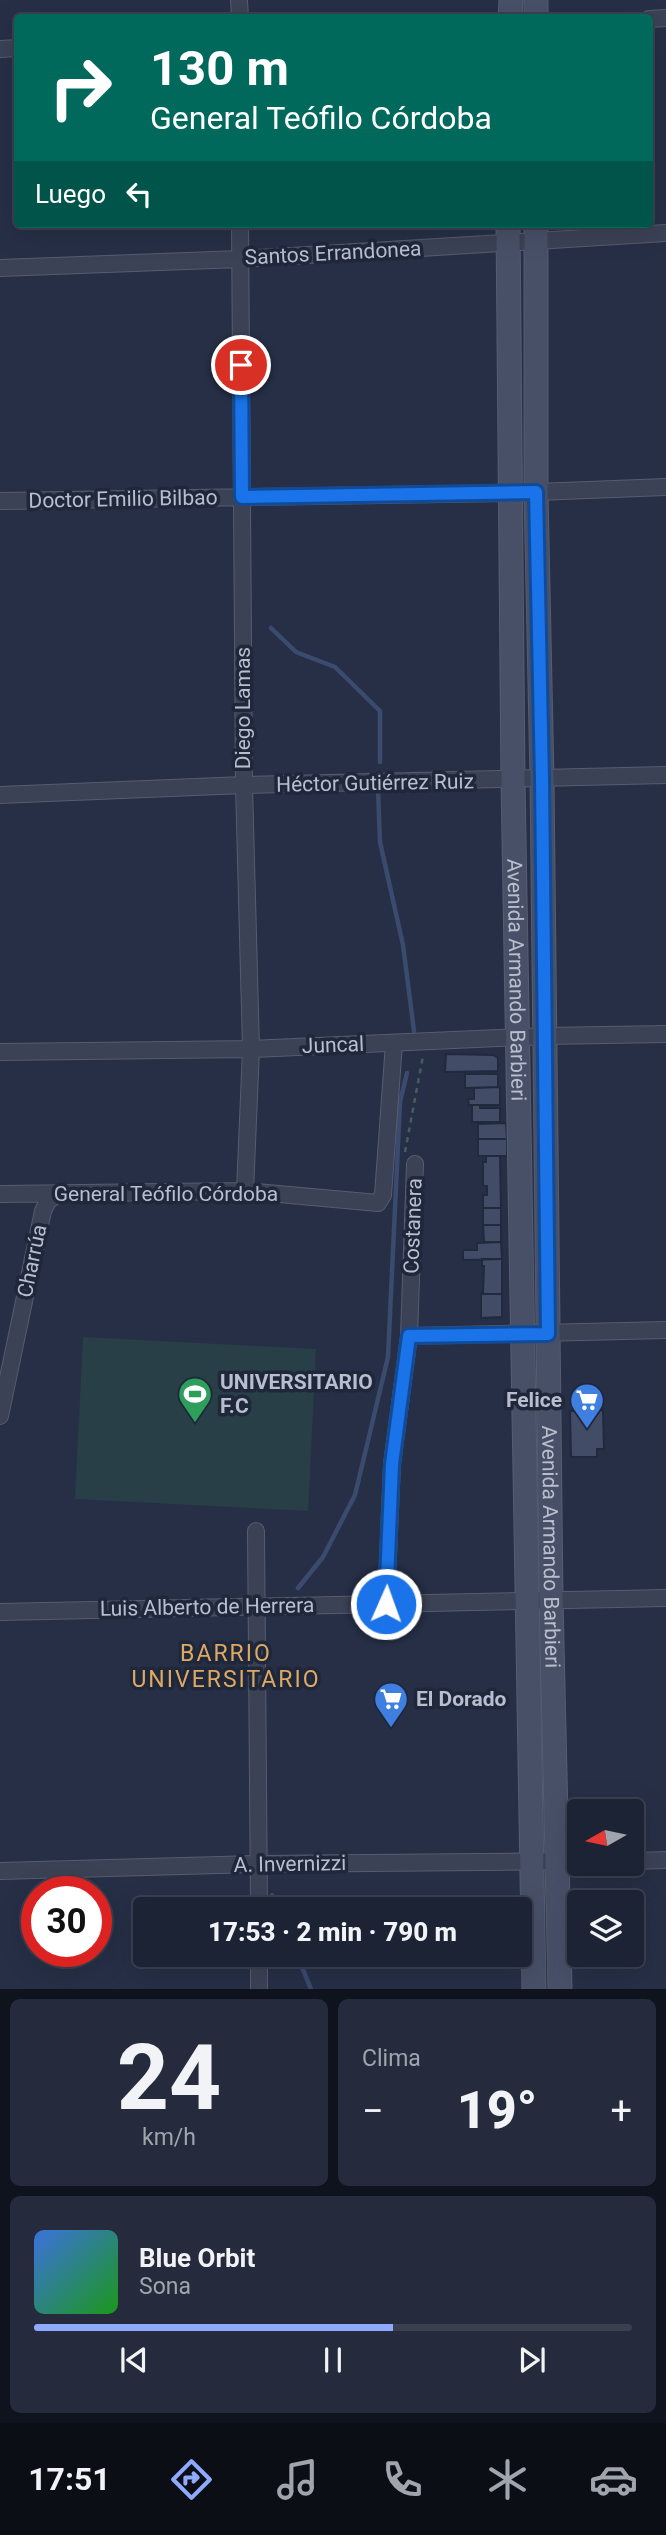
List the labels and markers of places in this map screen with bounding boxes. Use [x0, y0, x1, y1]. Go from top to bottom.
pin [211, 335, 271, 395]
place label: UNIVERSITARIO F.C [220, 1370, 373, 1418]
sports icon: UNIVERSITARIO F.C [176, 1375, 214, 1424]
supermarket icon: Felice [568, 1381, 606, 1430]
place label: Felice [506, 1388, 562, 1412]
supermarket icon: El Dorado [372, 1680, 410, 1729]
place label: El Dorado [416, 1687, 507, 1711]

